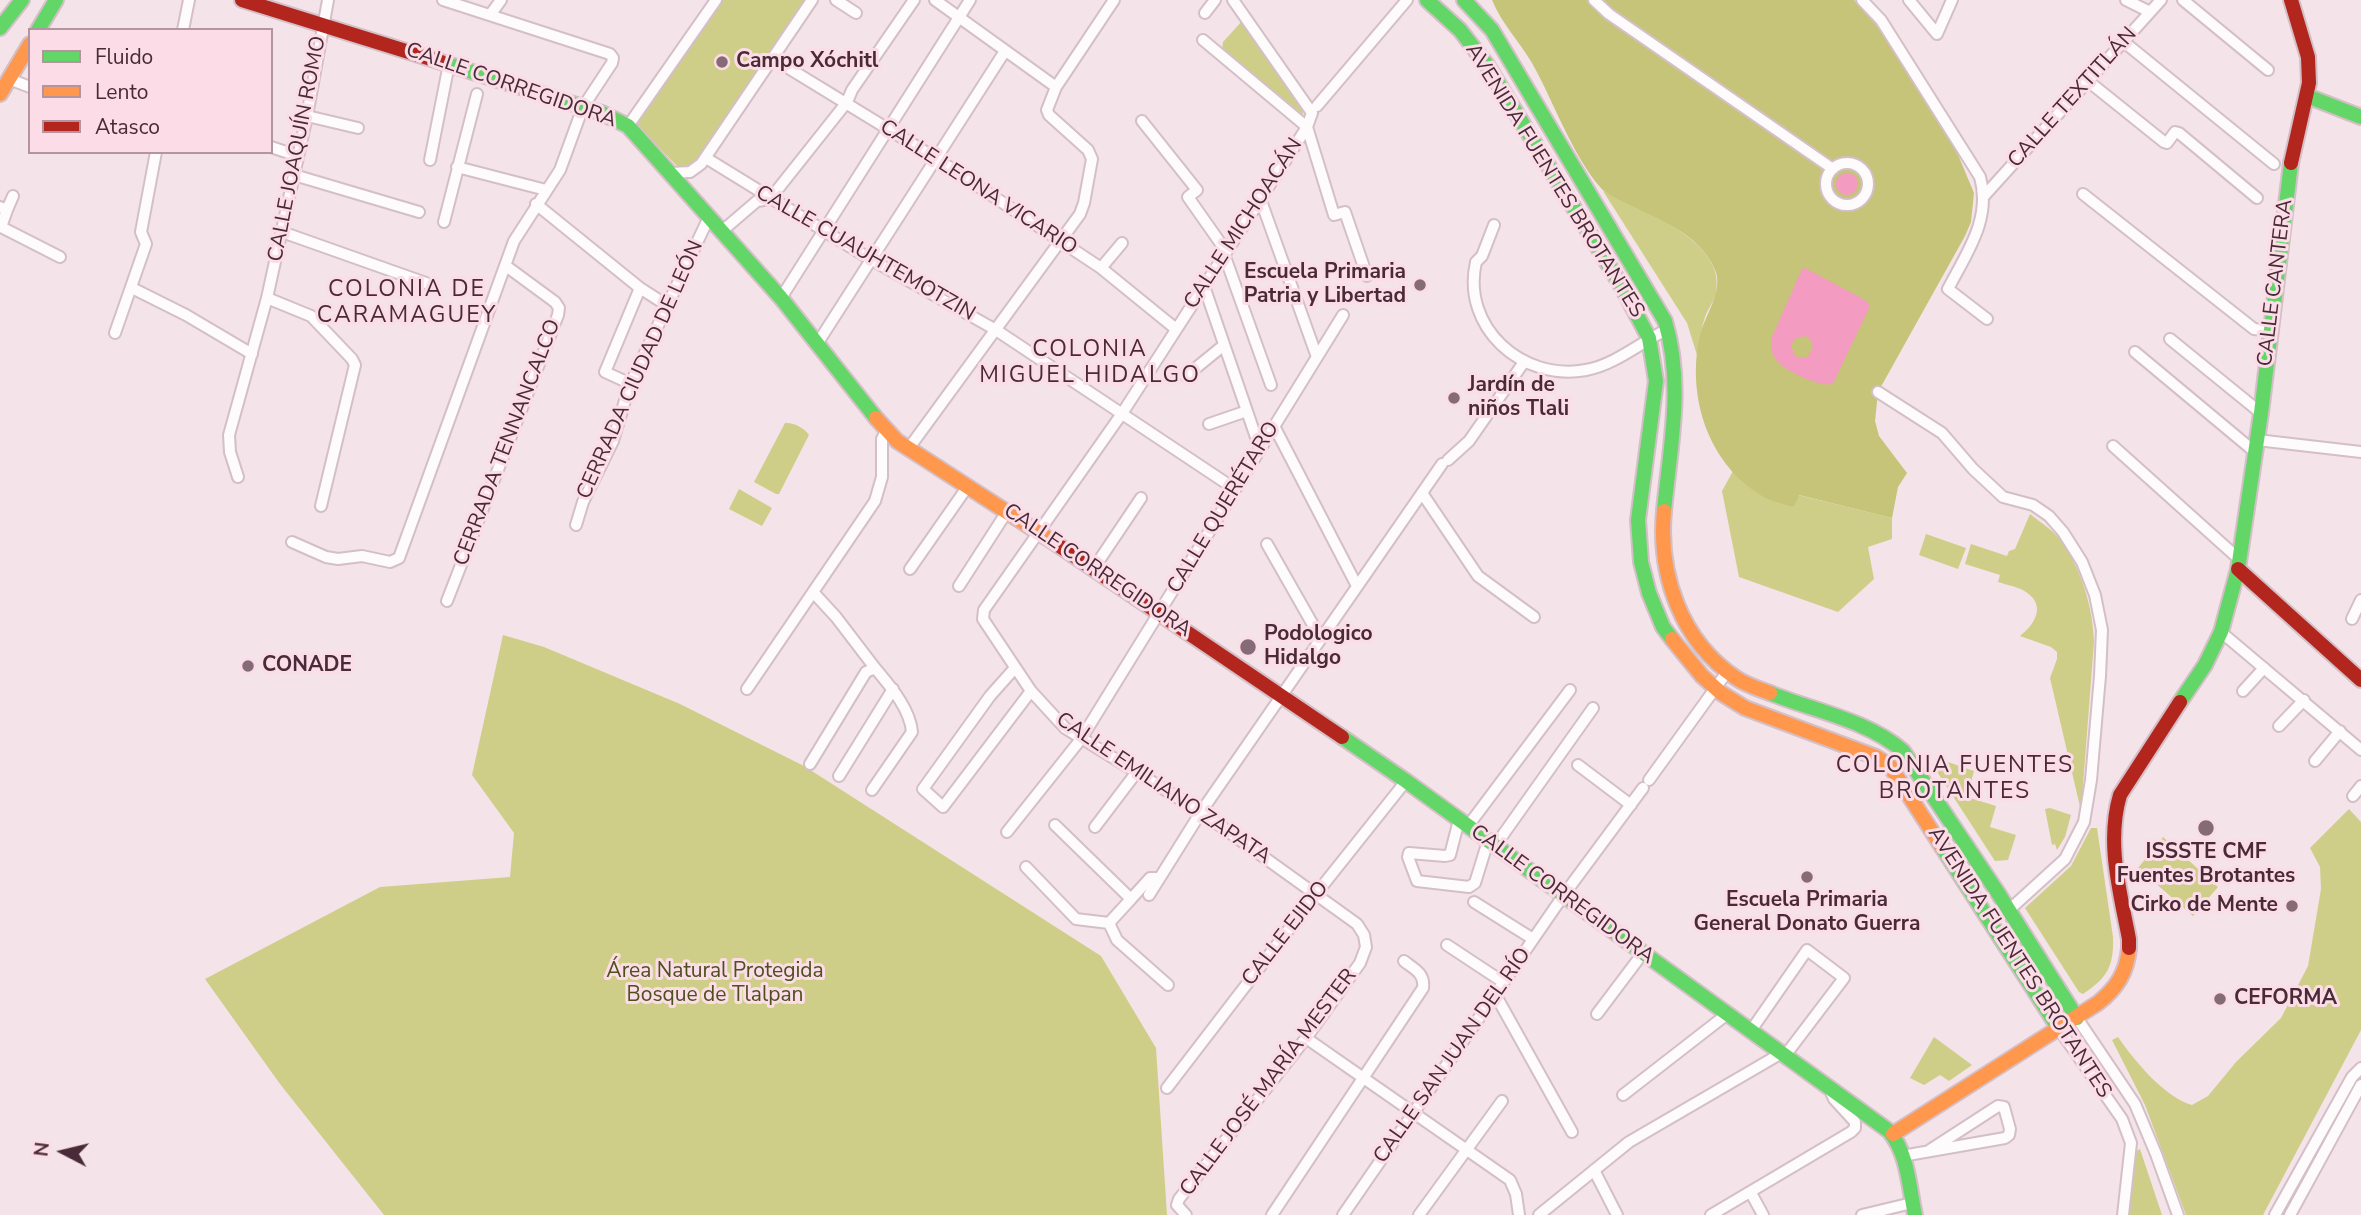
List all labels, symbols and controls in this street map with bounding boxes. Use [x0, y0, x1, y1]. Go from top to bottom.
street label: CALLE TEXTITLÁN [2003, 23, 2143, 173]
legend [28, 28, 273, 154]
street label: CALLE JOAQUÍN ROMO [264, 34, 332, 264]
street label: CALLE CORREGIDORA [402, 38, 620, 134]
street label: AVENIDA FUENTES BROTANTES [1459, 39, 1649, 323]
text: Fluido [95, 43, 153, 71]
place label: Campo Xóchitl [736, 49, 879, 75]
marker: Campo Xóchitl [714, 54, 730, 70]
text: Lento [95, 78, 148, 106]
text: Atasco [95, 113, 160, 141]
street label: CALLE LEONA VICARIO [875, 115, 1081, 261]
street label: CALLE MICHOACÁN [1179, 134, 1309, 314]
street label: CALLE CUAUHTEMOTZIN [751, 181, 979, 327]
street label: CALLE CANTERA [2253, 198, 2299, 368]
street label: CERRADA CIUDAD DE LEÓN [572, 237, 710, 503]
place label: Escuela Primaria Patria y Libertad [1244, 260, 1406, 310]
district label: COLONIA DE CARAMAGUEY [318, 276, 496, 330]
marker: Escuela Primaria Patria y Libertad [1412, 277, 1428, 293]
street label: CERRADA TENNANCALCO [449, 316, 567, 570]
district label: COLONIA MIGUEL HIDALGO [981, 336, 1199, 390]
place label: Jardín de niños Tlali [1468, 373, 1569, 423]
marker: Jardín de niños Tlali [1446, 390, 1462, 406]
street label: CALLE QUERÉTARO [1163, 418, 1285, 598]
street label: CALLE CORREGIDORA [998, 499, 1196, 643]
place label: Podologico Hidalgo [1264, 622, 1372, 672]
marker: Podologico Hidalgo [1238, 637, 1258, 657]
place label: CONADE [262, 653, 352, 679]
marker: CONADE [240, 658, 256, 674]
street label: CALLE EMILIANO ZAPATA [1051, 708, 1275, 870]
district label: COLONIA FUENTES BROTANTES [1838, 752, 2072, 806]
marker: ISSSTE CMF Fuentes Brotantes [2196, 818, 2216, 838]
street label: CALLE CORREGIDORA [1465, 820, 1659, 970]
street label: AVENIDA FUENTES BROTANTES [1922, 823, 2116, 1103]
place label: ISSSTE CMF Fuentes Brotantes [2117, 840, 2295, 890]
marker: Escuela Primaria General Donato Guerra [1799, 869, 1815, 885]
street label: CALLE EJIDO [1237, 877, 1335, 991]
place label: Escuela Primaria General Donato Guerra [1694, 888, 1920, 938]
place label: Cirko de Mente [2130, 893, 2278, 919]
marker: Cirko de Mente [2284, 898, 2300, 914]
street label: CALLE SAN JUAN DEL RÍO [1369, 943, 1537, 1169]
park label: Área Natural Protegida Bosque de Tlalpan [606, 959, 824, 1009]
street label: CALLE JOSÉ MARÍA MESTER [1175, 964, 1363, 1202]
place label: CEFORMA [2234, 986, 2337, 1012]
marker: CEFORMA [2212, 991, 2228, 1007]
north arrow [28, 1117, 98, 1187]
text: N [28, 1141, 56, 1158]

